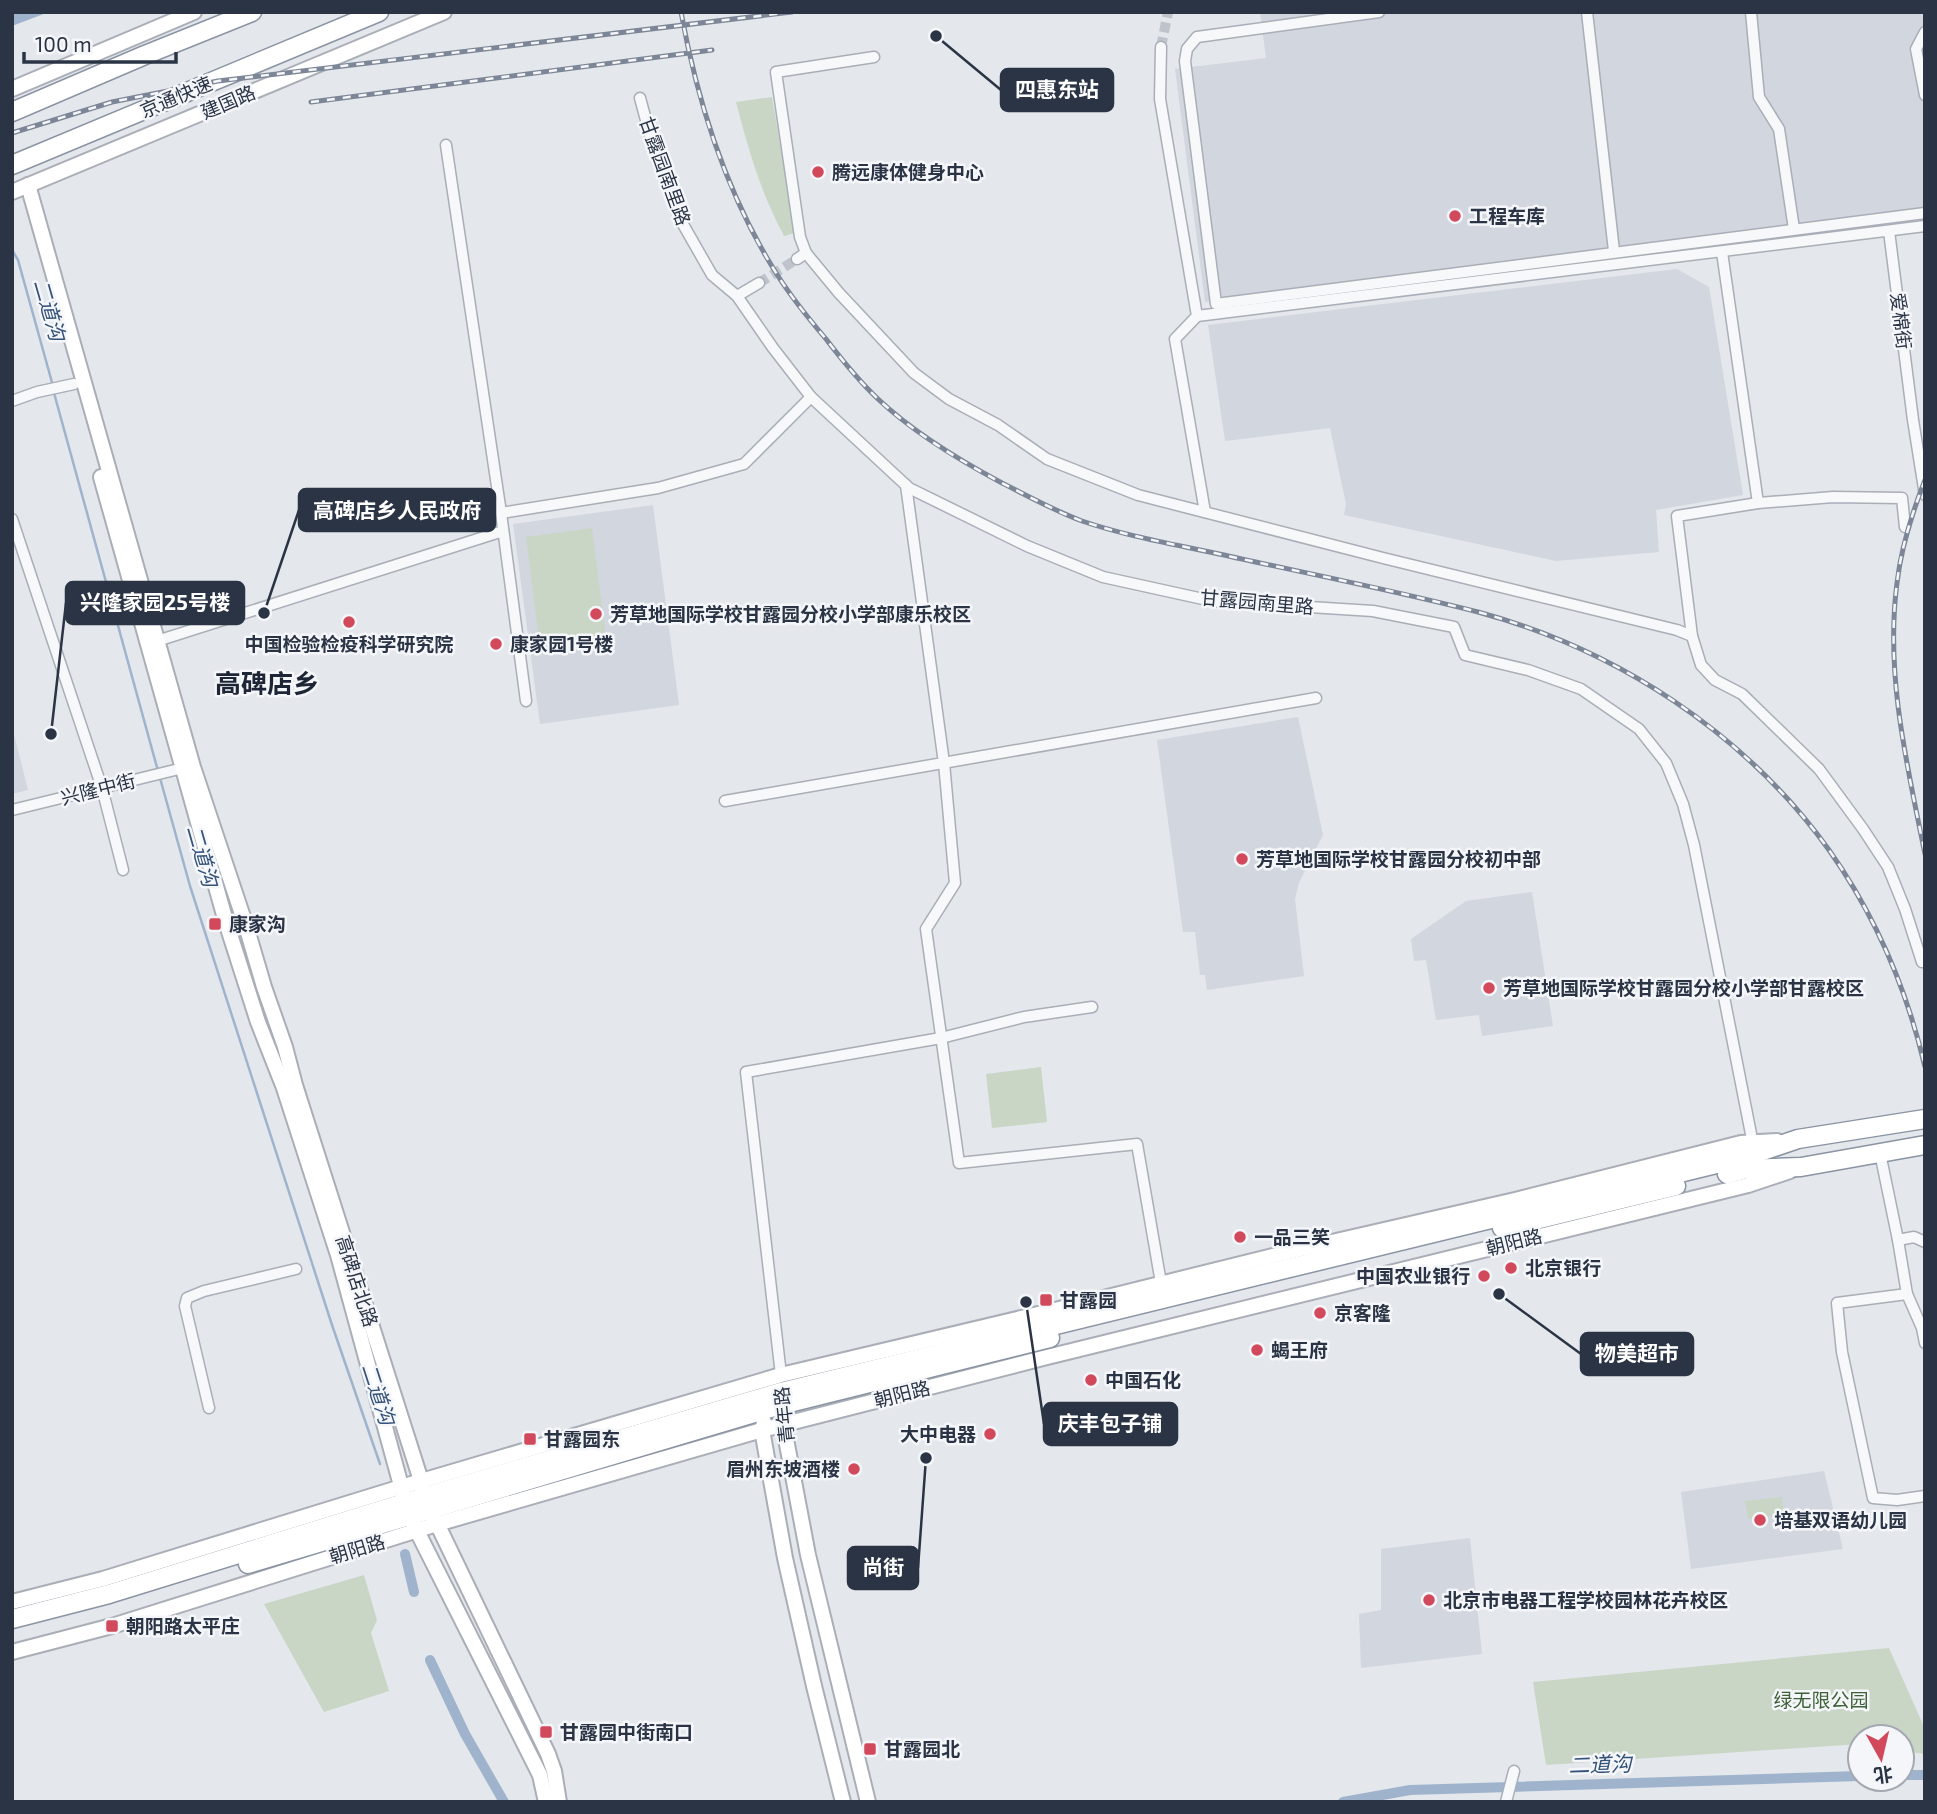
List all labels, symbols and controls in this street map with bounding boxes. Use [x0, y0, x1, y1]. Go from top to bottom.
scale bar [24, 21, 177, 65]
text: 100 m [35, 31, 92, 56]
callout: 四惠东站 [1001, 69, 1113, 111]
street label: 京通快速 [136, 71, 215, 122]
text: 四惠东站 [1015, 76, 1099, 101]
street label: 建国路 [197, 80, 259, 123]
street label: 甘露园南里路 [635, 113, 696, 228]
place label: 腾远康体健身中心 [832, 160, 984, 183]
marker: 腾远康体健身中心 [810, 164, 826, 180]
place label: 工程车库 [1469, 204, 1545, 227]
marker: 工程车库 [1447, 208, 1463, 224]
water label: 二道沟 [30, 276, 72, 345]
street label: 爱棉街 [1887, 291, 1916, 351]
callout: 高碑店乡人民政府 [299, 489, 495, 531]
text: 高碑店乡人民政府 [313, 497, 481, 522]
callout: 兴隆家园25号楼 [66, 582, 244, 624]
street label: 甘露园南里路 [1199, 585, 1315, 618]
text: 兴隆家园25号楼 [80, 589, 230, 614]
place label: 芳草地国际学校甘露园分校小学部康乐校区 [610, 602, 971, 625]
marker: 芳草地国际学校甘露园分校小学部康乐校区 [588, 606, 604, 622]
marker: 中国检验检疫科学研究院 [341, 614, 357, 630]
place label: 中国检验检疫科学研究院 [244, 632, 454, 655]
place label: 康家园1号楼 [510, 632, 613, 655]
marker: 康家园1号楼 [488, 636, 504, 652]
district label: 高碑店乡 [215, 667, 319, 698]
street label: 兴隆中街 [58, 768, 138, 809]
water label: 二道沟 [183, 822, 225, 891]
place label: 芳草地国际学校甘露园分校初中部 [1256, 847, 1541, 870]
marker: 芳草地国际学校甘露园分校初中部 [1234, 851, 1250, 867]
place label: 康家沟 [229, 912, 286, 935]
marker: 康家沟 [207, 916, 223, 932]
place label: 芳草地国际学校甘露园分校小学部甘露校区 [1503, 976, 1864, 999]
marker: 芳草地国际学校甘露园分校小学部甘露校区 [1481, 980, 1497, 996]
street label: 朝阳路 [1483, 1223, 1544, 1260]
place label: 一品三笑 [1254, 1225, 1330, 1248]
marker: 一品三笑 [1232, 1229, 1248, 1245]
street label: 高碑店北路 [332, 1232, 383, 1330]
place label: 北京银行 [1525, 1256, 1601, 1279]
marker: 北京银行 [1503, 1260, 1519, 1276]
place label: 中国农业银行 [1356, 1264, 1470, 1287]
marker: 中国农业银行 [1476, 1268, 1492, 1284]
place label: 甘露园 [1060, 1288, 1117, 1311]
marker: 甘露园 [1038, 1292, 1054, 1308]
place label: 京客隆 [1334, 1301, 1391, 1324]
marker: 京客隆 [1312, 1305, 1328, 1321]
callout: 物美超市 [1581, 1333, 1693, 1375]
place label: 蝎王府 [1271, 1338, 1328, 1361]
text: 物美超市 [1595, 1340, 1679, 1365]
marker: 蝎王府 [1249, 1342, 1265, 1358]
water label: 二道沟 [358, 1360, 402, 1429]
place label: 中国石化 [1105, 1368, 1181, 1391]
marker: 中国石化 [1083, 1372, 1099, 1388]
street label: 朝阳路 [871, 1375, 932, 1412]
street label: 青年路 [769, 1385, 798, 1445]
callout: 庆丰包子铺 [1044, 1403, 1177, 1445]
text: 庆丰包子铺 [1058, 1410, 1163, 1435]
place label: 大中电器 [900, 1422, 976, 1445]
marker: 大中电器 [982, 1426, 998, 1442]
place label: 甘露园东 [544, 1427, 620, 1450]
marker: 甘露园东 [522, 1431, 538, 1447]
place label: 眉州东坡酒楼 [726, 1457, 840, 1480]
marker: 眉州东坡酒楼 [846, 1461, 862, 1477]
place label: 培基双语幼儿园 [1774, 1508, 1907, 1531]
marker: 培基双语幼儿园 [1752, 1512, 1768, 1528]
street label: 朝阳路 [326, 1529, 387, 1568]
callout: 尚街 [848, 1547, 918, 1589]
text: 尚街 [862, 1554, 904, 1579]
place label: 北京市电器工程学校园林花卉校区 [1443, 1588, 1728, 1611]
marker: 北京市电器工程学校园林花卉校区 [1421, 1592, 1437, 1608]
place label: 朝阳路太平庄 [126, 1614, 240, 1637]
marker: 朝阳路太平庄 [104, 1618, 120, 1634]
park label: 绿无限公园 [1773, 1688, 1869, 1711]
place label: 甘露园中街南口 [560, 1720, 693, 1743]
north arrow [1846, 1723, 1916, 1793]
marker: 甘露园中街南口 [538, 1724, 554, 1740]
place label: 甘露园北 [884, 1737, 960, 1760]
marker: 甘露园北 [862, 1741, 878, 1757]
water label: 二道沟 [1568, 1750, 1634, 1777]
text: 北 [1872, 1763, 1894, 1788]

